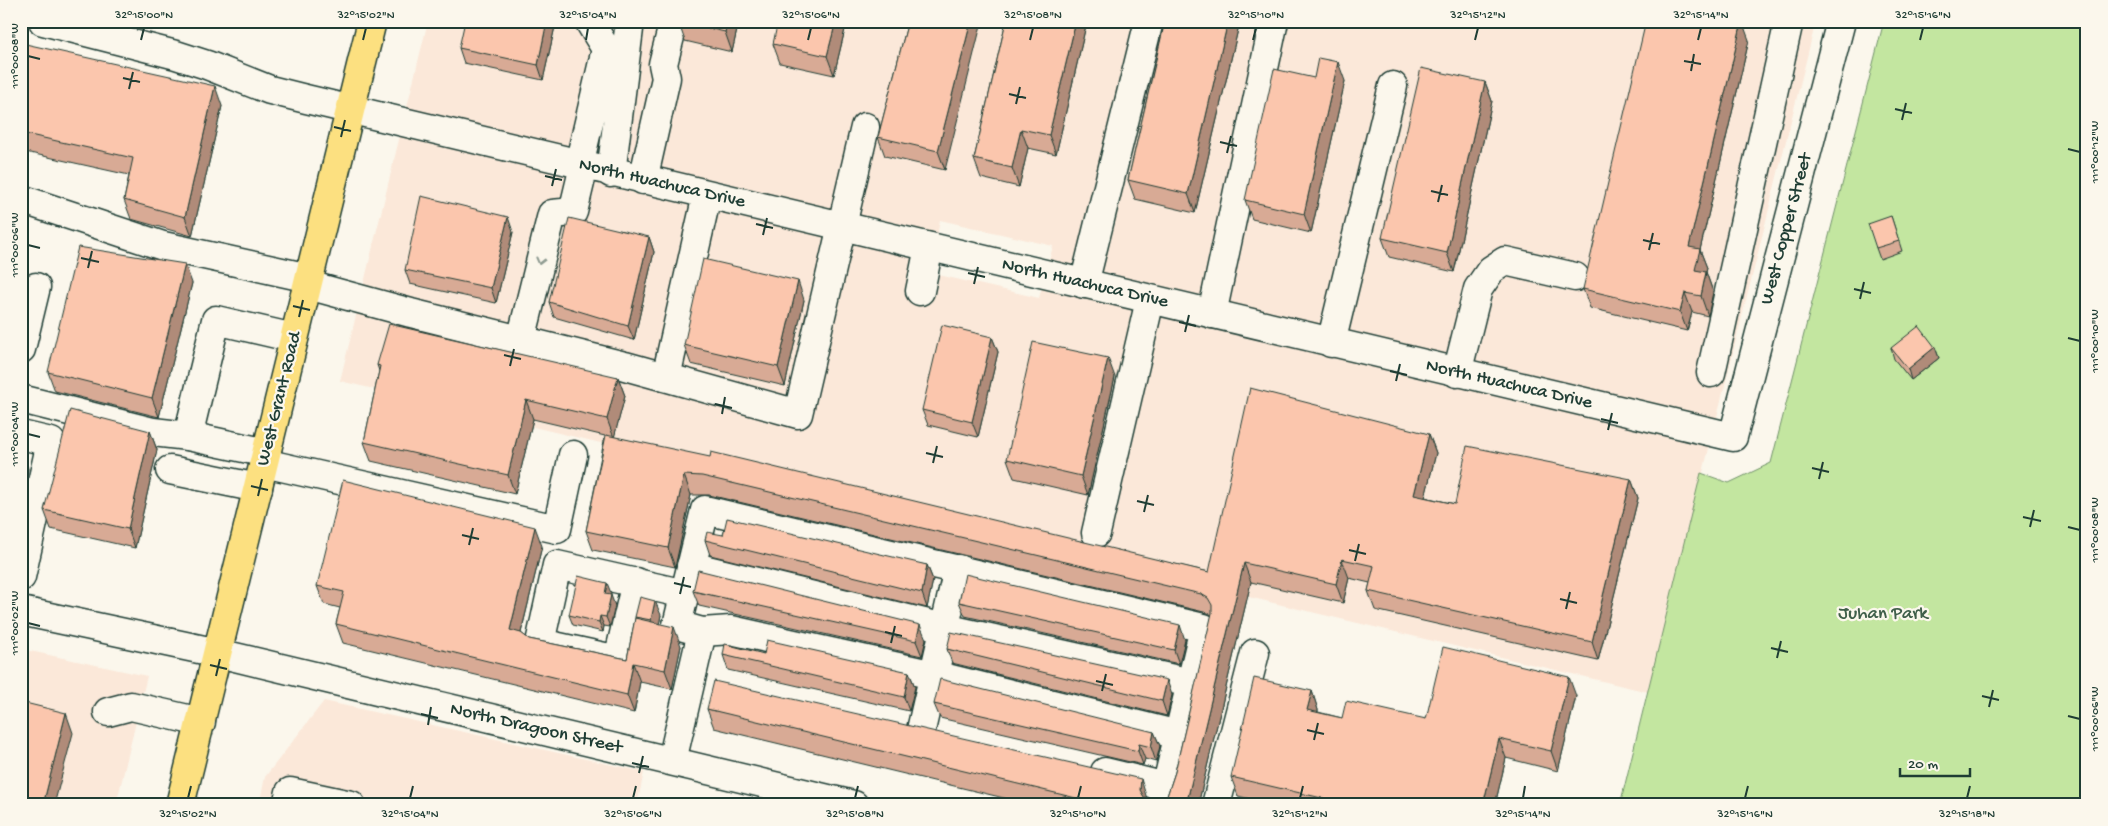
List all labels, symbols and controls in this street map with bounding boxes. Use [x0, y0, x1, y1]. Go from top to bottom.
text: 32°15'00"N [114, 9, 173, 23]
text: 32°15'02"N [336, 9, 395, 23]
text: 32°15'04"N [558, 9, 617, 23]
text: 32°15'06"N [781, 9, 840, 23]
text: 32°15'08"N [1003, 9, 1062, 23]
text: 32°15'10"N [1227, 9, 1284, 23]
text: 32°15'12"N [1449, 9, 1506, 23]
text: 32°15'14"N [1672, 9, 1729, 23]
text: 32°15'16"N [1894, 9, 1951, 23]
text: 111°00'08"W [9, 23, 23, 90]
text: 111°00'12"W [2089, 121, 2103, 184]
street label: West Copper Street [1756, 149, 1819, 307]
street label: North Huachuca Drive [576, 154, 748, 214]
text: 111°00'06"W [9, 213, 23, 278]
street label: North Huachuca Drive [999, 254, 1171, 314]
one-way arrow [535, 257, 546, 266]
text: 111°00'10"W [2089, 309, 2103, 374]
street label: West Grant Road [252, 328, 308, 468]
street label: North Huachuca Drive [1423, 355, 1595, 415]
text: 111°00'04"W [9, 402, 23, 467]
text: 111°00'08"W [2089, 497, 2103, 564]
text: 111°00'02"W [9, 591, 23, 656]
park label: Juhan Park [1838, 603, 1929, 626]
text: 111°00'06"W [2089, 687, 2103, 752]
street label: North Dragoon Street [448, 698, 626, 760]
scale bar [1900, 746, 1970, 778]
text: 20 m [1908, 756, 1938, 774]
text: 32°15'02"N [158, 808, 217, 822]
text: 32°15'04"N [380, 808, 439, 822]
text: 32°15'06"N [603, 808, 662, 822]
text: 32°15'08"N [825, 808, 884, 822]
text: 32°15'10"N [1049, 808, 1106, 822]
text: 32°15'12"N [1271, 808, 1328, 822]
text: 32°15'14"N [1494, 808, 1551, 822]
text: 32°15'16"N [1716, 808, 1773, 822]
text: 32°15'18"N [1938, 808, 1995, 822]

